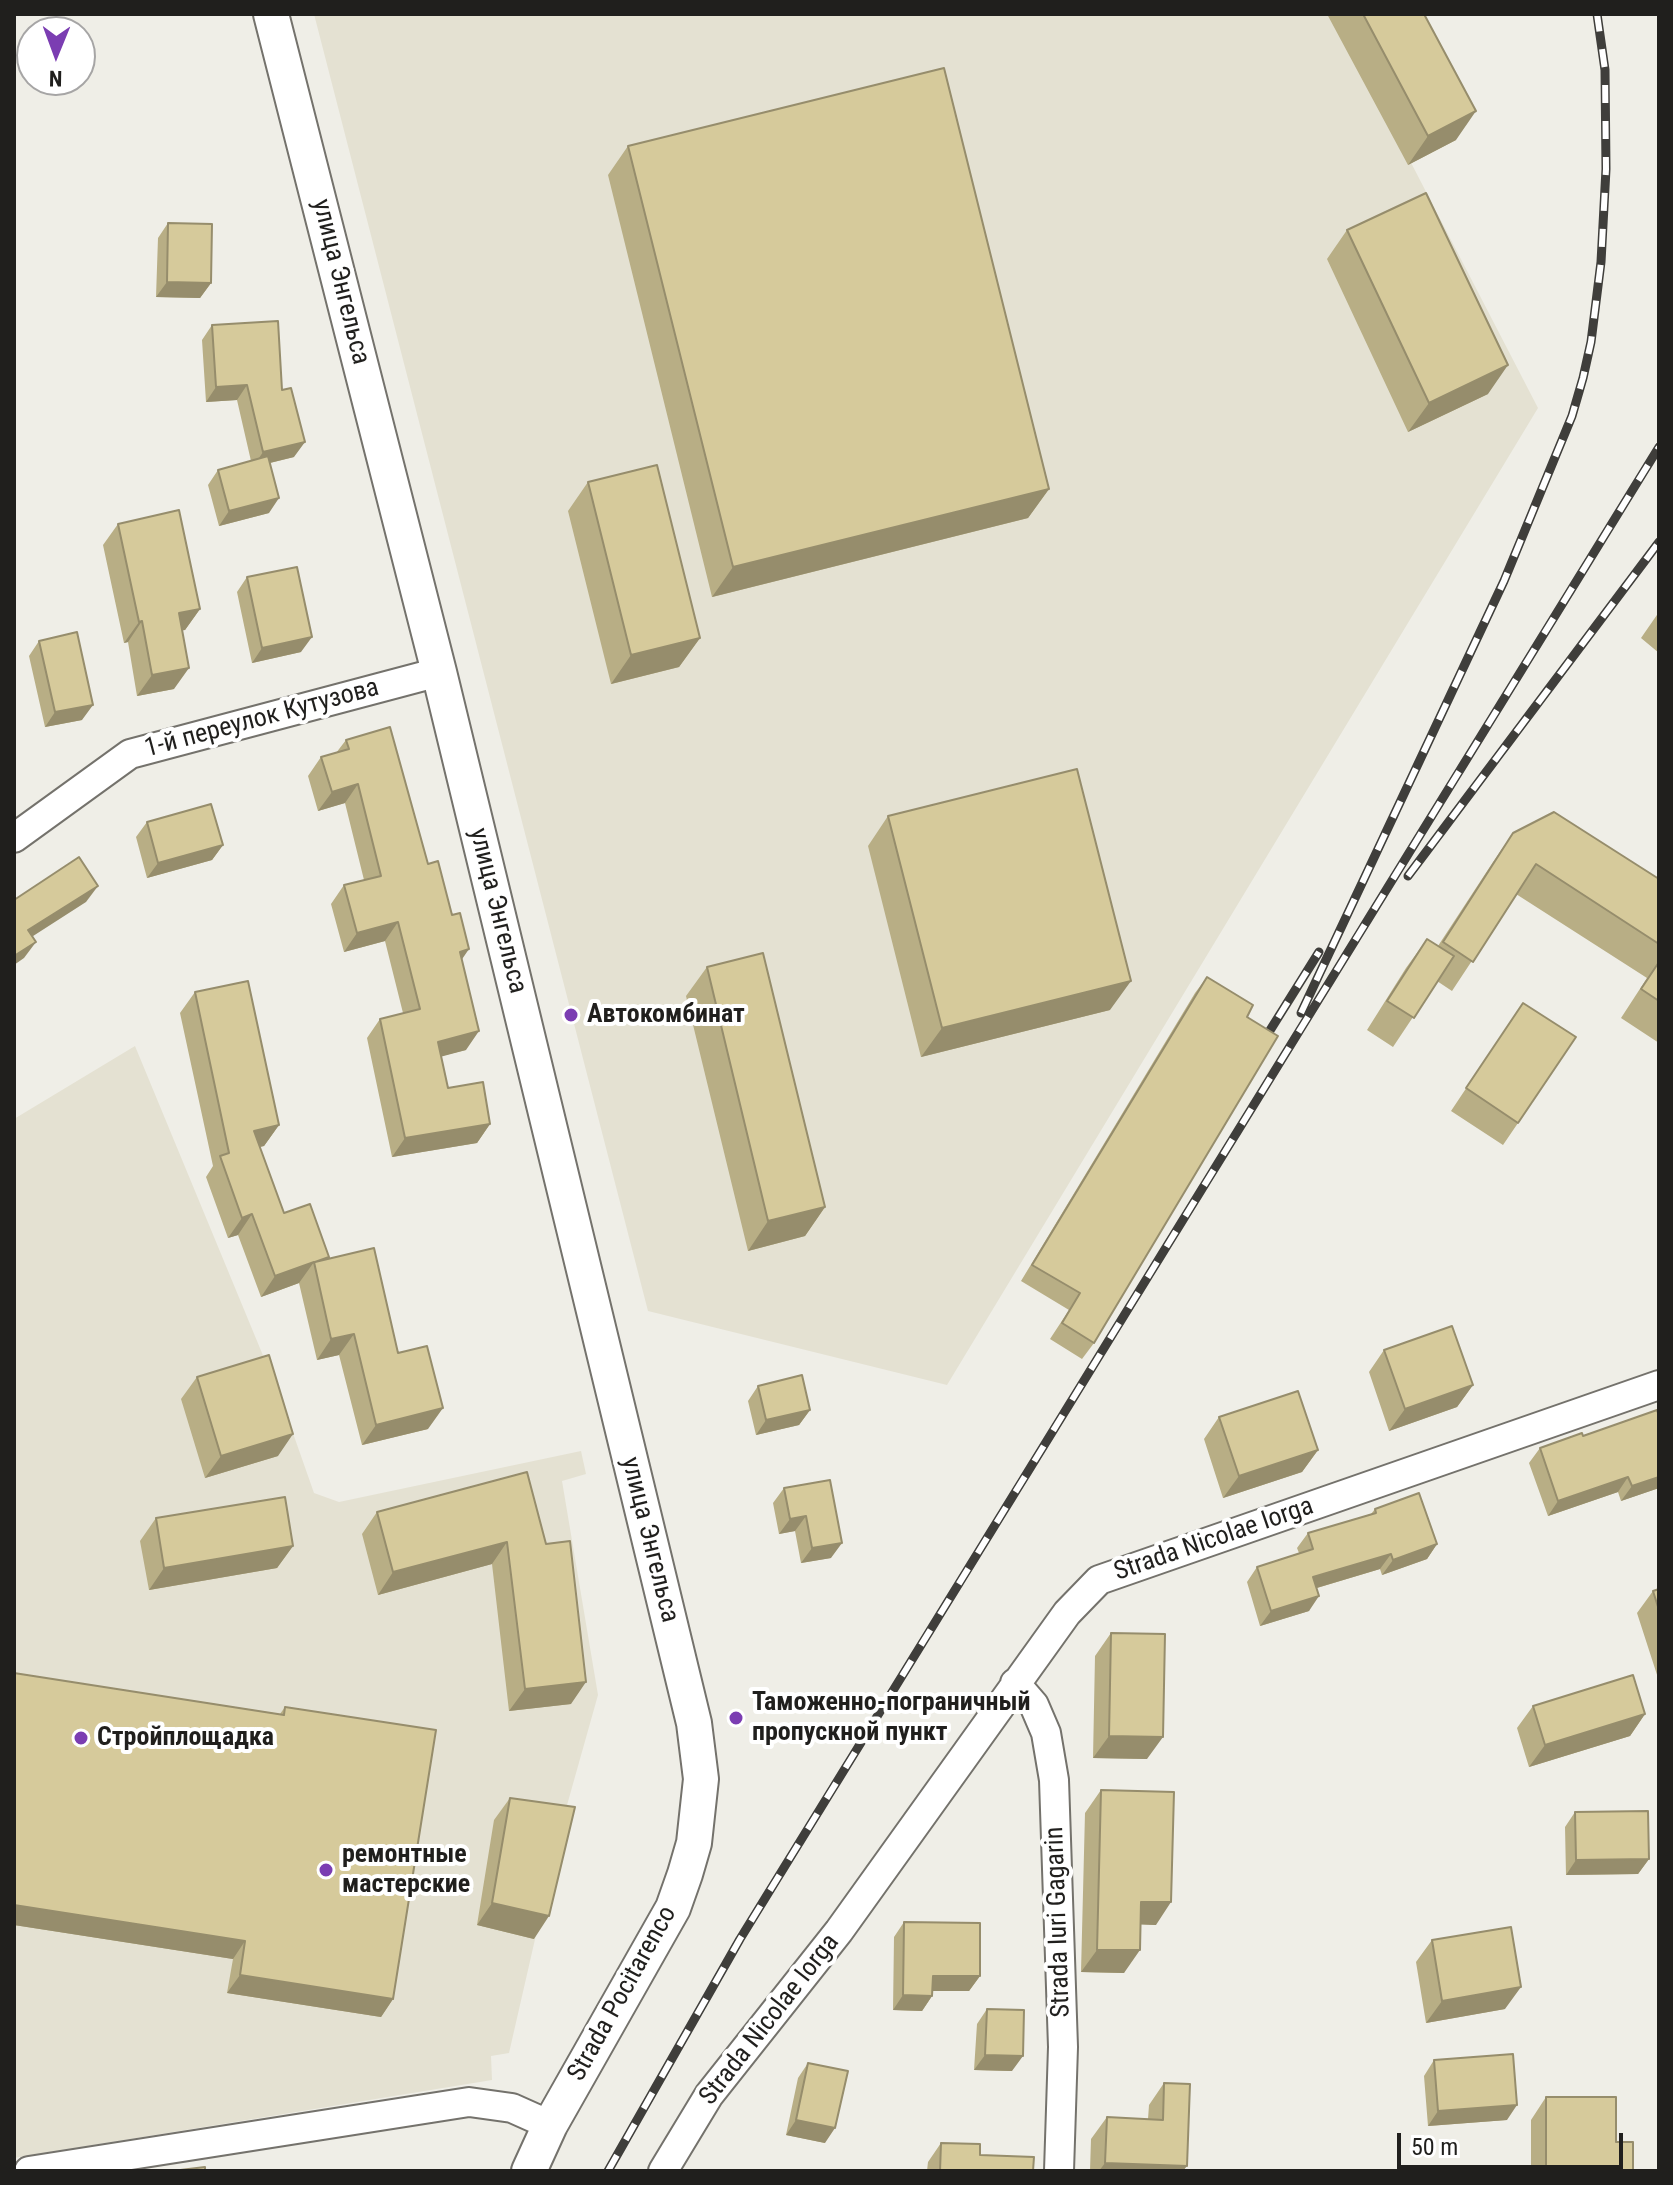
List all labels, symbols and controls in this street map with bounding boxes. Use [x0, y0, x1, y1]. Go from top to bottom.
north arrow [16, 16, 96, 96]
text: N [49, 66, 63, 91]
street label: улица Энгельса [304, 196, 376, 368]
street label: 1-й переулок Кутузова [142, 673, 382, 765]
street label: улица Энгельса [461, 825, 533, 997]
place label: Автокомбинат [587, 999, 745, 1031]
marker: Автокомбинат [562, 1006, 580, 1024]
street label: улица Энгельса [613, 1454, 685, 1626]
street label: Strada Nicolae Iorga [1110, 1491, 1318, 1589]
place label: Таможенно-пограничный пропускной пункт [752, 1687, 1031, 1748]
marker: Таможенно-пограничный пропускной пункт [727, 1709, 745, 1727]
place label: Стройплощадка [97, 1722, 274, 1754]
marker: Стройплощадка [72, 1729, 90, 1747]
street label: Strada Iuri Gagarin [1040, 1826, 1078, 2018]
place label: ремонтные мастерские [342, 1839, 470, 1900]
marker: ремонтные мастерские [317, 1861, 335, 1879]
street label: Strada Pocitarenco [562, 1901, 684, 2087]
street label: Strada Nicolae Iorga [693, 1928, 847, 2112]
scale bar [1401, 2117, 1627, 2167]
text: 50 m [1411, 2133, 1458, 2161]

